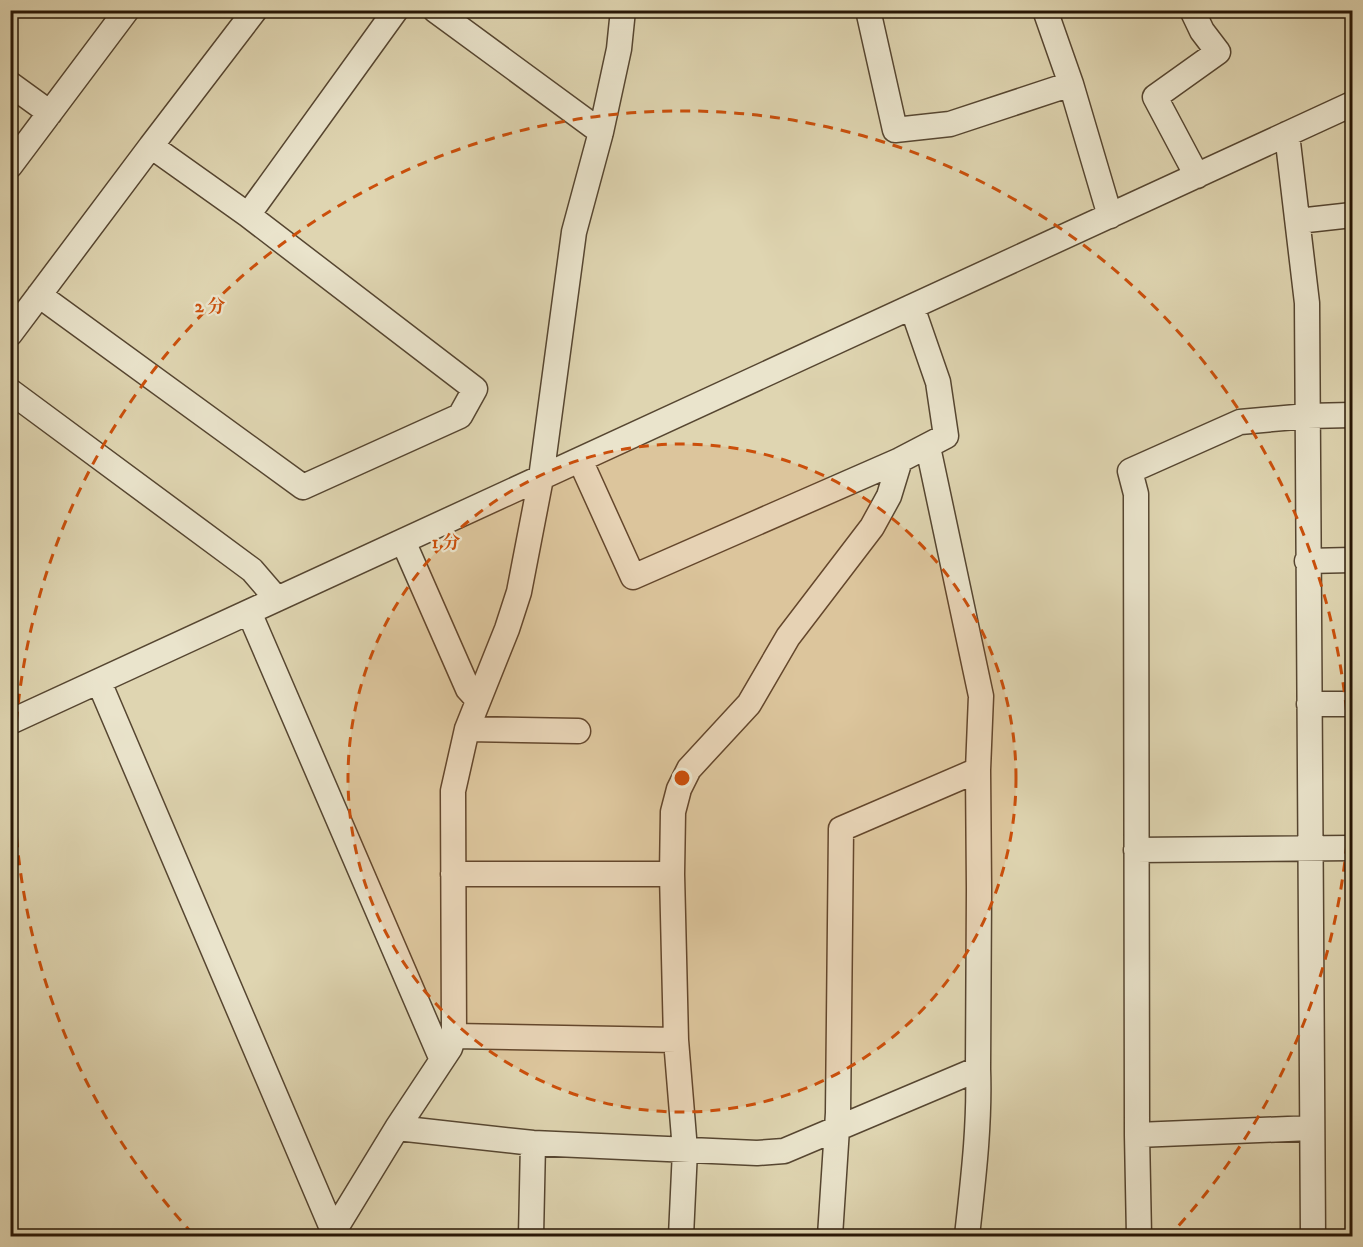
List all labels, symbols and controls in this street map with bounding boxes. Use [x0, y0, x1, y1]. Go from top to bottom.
text: 2 分 [195, 296, 225, 318]
text: 1 分 [432, 532, 460, 554]
centre of rings [672, 768, 692, 788]

